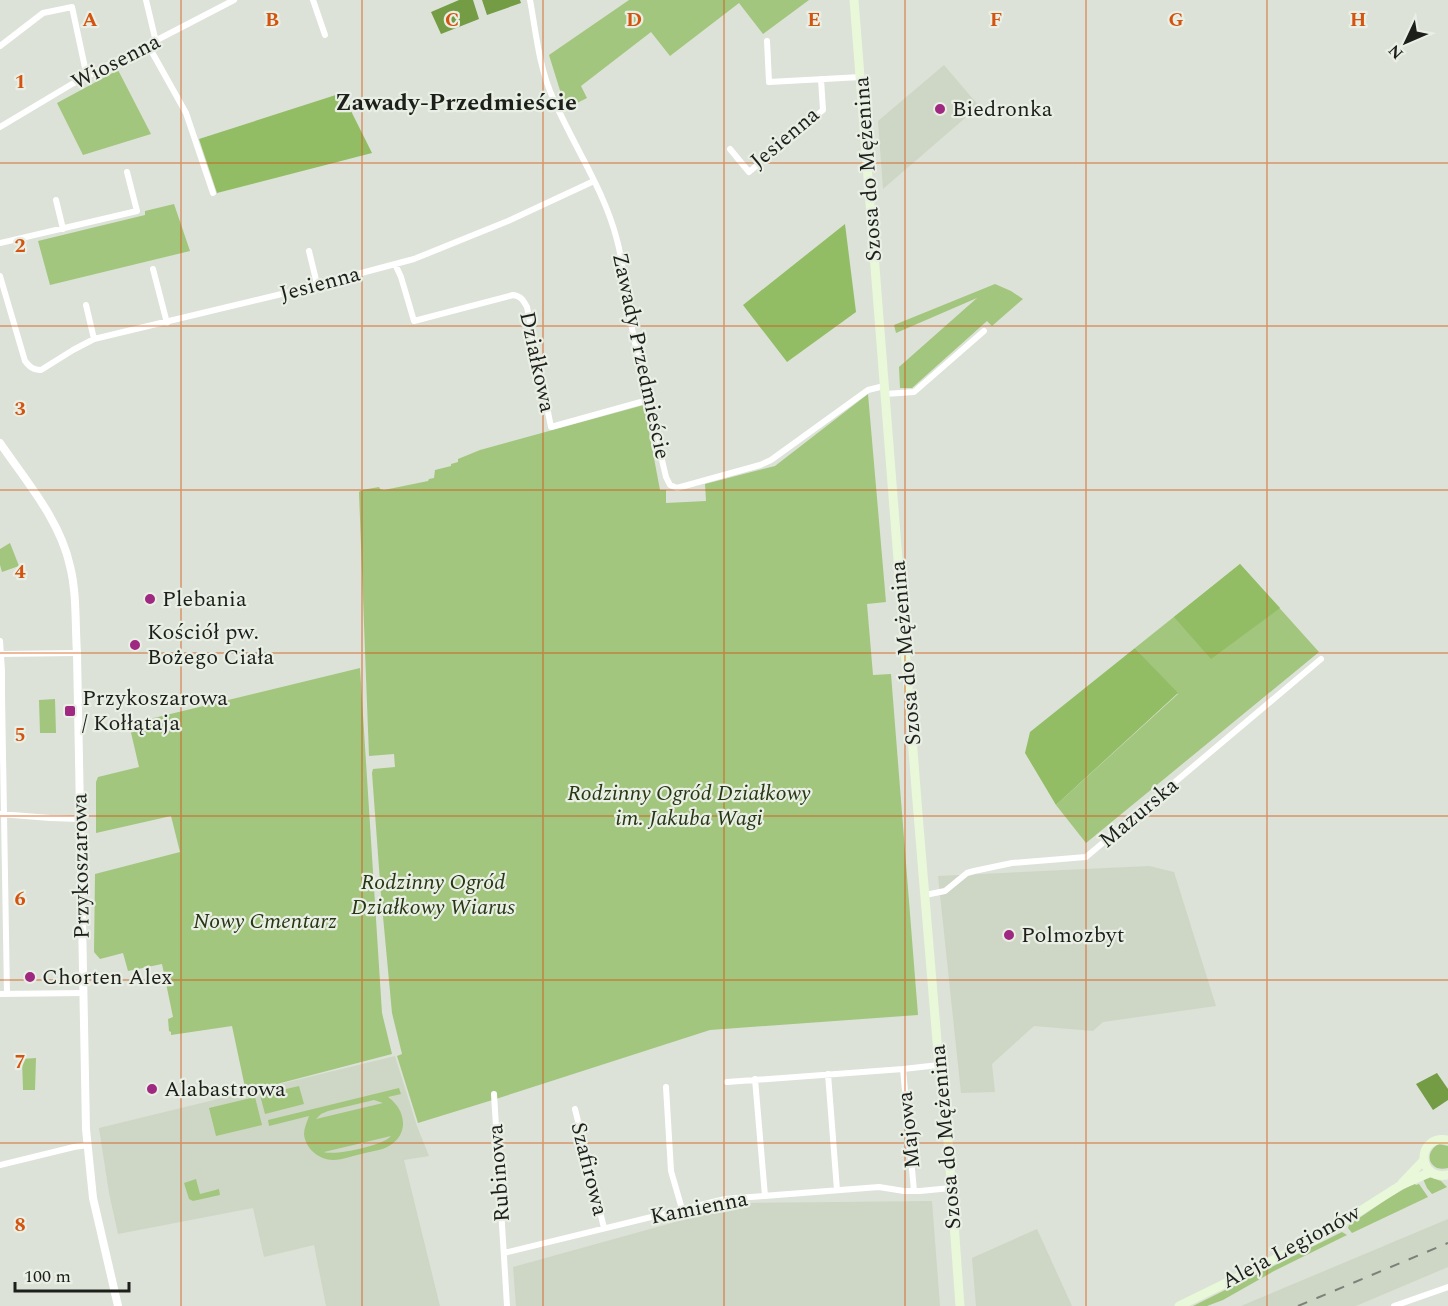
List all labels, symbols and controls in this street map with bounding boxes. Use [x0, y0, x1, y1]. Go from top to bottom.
text: A [82, 5, 98, 35]
text: B [265, 5, 279, 35]
text: C [445, 5, 459, 35]
text: D [626, 5, 642, 35]
text: E [807, 5, 821, 35]
text: F [990, 5, 1002, 35]
text: G [1168, 5, 1184, 35]
text: H [1350, 5, 1366, 35]
north arrow [1376, 12, 1436, 72]
street label: Wiosenna [65, 25, 167, 99]
text: N [1383, 39, 1409, 65]
text: 1 [14, 67, 26, 97]
street label: Szosa do Mężenina [845, 75, 891, 263]
district label: Zawady-Przedmieście [335, 85, 577, 121]
place label: Biedronka [952, 93, 1053, 126]
street label: Jesienna [743, 99, 827, 177]
marker: Biedronka [933, 102, 947, 116]
text: 2 [14, 231, 26, 261]
street label: Zawady Przedmieście [603, 250, 679, 462]
street label: Jesienna [276, 257, 364, 311]
street label: Działkowa [510, 308, 564, 416]
text: 3 [14, 394, 26, 424]
text: 4 [14, 557, 26, 587]
street label: Szosa do Mężenina [881, 559, 931, 747]
place label: Plebania [162, 583, 247, 616]
marker: Plebania [143, 592, 157, 606]
place label: Kościół pw. Bożego Ciała [147, 616, 275, 674]
marker: Kościół pw. Bożego Ciała [128, 638, 142, 652]
place label: Przykoszarowa / Kołłątaja [82, 682, 228, 740]
marker: Przykoszarowa / Kołłątaja [63, 704, 77, 718]
text: 5 [14, 720, 26, 750]
street label: Mazurska [1092, 770, 1186, 856]
park label: Rodzinny Ogród Działkowy im. Jakuba Wagi [567, 777, 811, 835]
street label: Przykoszarowa [63, 792, 99, 939]
park label: Rodzinny Ogród Działkowy Wiarus [351, 866, 515, 924]
text: 6 [14, 884, 26, 914]
park label: Nowy Cmentarz [193, 905, 337, 938]
place label: Polmozbyt [1021, 919, 1125, 952]
marker: Polmozbyt [1002, 928, 1016, 942]
place label: Chorten Alex [42, 961, 172, 994]
marker: Chorten Alex [23, 970, 37, 984]
street label: Szosa do Mężenina [921, 1043, 971, 1231]
text: 7 [14, 1047, 26, 1077]
place label: Alabastrowa [164, 1073, 286, 1106]
marker: Alabastrowa [145, 1082, 159, 1096]
street label: Majowa [888, 1089, 929, 1170]
street label: Szafirowa [561, 1119, 617, 1219]
street label: Rubinowa [479, 1123, 519, 1223]
street label: Kamienna [647, 1182, 751, 1234]
street label: Aleja Legionów [1216, 1196, 1368, 1298]
text: 8 [14, 1210, 26, 1240]
scale bar [15, 1255, 129, 1293]
text: 100 m [24, 1263, 71, 1290]

